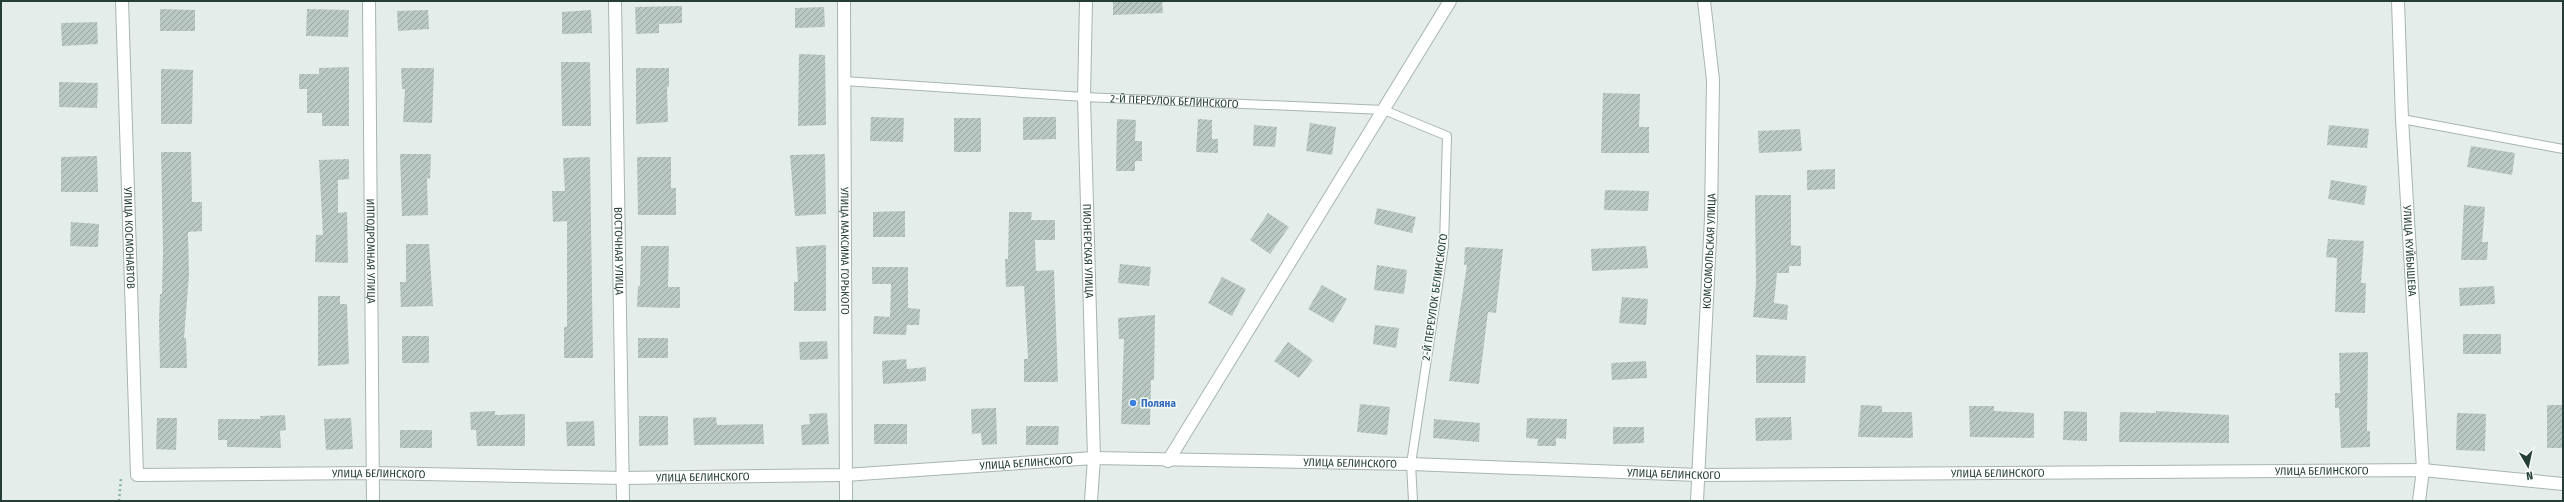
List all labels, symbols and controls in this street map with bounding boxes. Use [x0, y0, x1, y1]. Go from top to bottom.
street label: 2-Й ПЕРЕУЛОК БЕЛИНСКОГО [1110, 92, 1239, 110]
street label: УЛИЦА КОСМОНАВТОВ [121, 186, 138, 289]
street label: УЛИЦА МАКСИМА ГОРЬКОГО [838, 186, 852, 315]
street label: КОМСОМОЛЬСКАЯ УЛИЦА [1700, 193, 1718, 309]
street label: ИППОДРОМНАЯ УЛИЦА [364, 198, 378, 304]
street label: ПИОНЕРСКАЯ УЛИЦА [1080, 204, 1096, 299]
street label: УЛИЦА КУЙБЫШЕВА [2401, 204, 2419, 297]
street label: ВОСТОЧНАЯ УЛИЦА [612, 207, 626, 295]
street label: 2-Й ПЕРЕУЛОК БЕЛИНСКОГО [1420, 233, 1450, 361]
place label: Поляна [1141, 397, 1176, 410]
marker: Поляна [1128, 398, 1138, 408]
north arrow [2508, 446, 2548, 486]
street label: УЛИЦА БЕЛИНСКОГО [978, 453, 1074, 472]
street label: УЛИЦА БЕЛИНСКОГО [1302, 455, 1397, 470]
street label: УЛИЦА БЕЛИНСКОГО [2274, 464, 2369, 478]
street label: УЛИЦА БЕЛИНСКОГО [331, 466, 426, 481]
street label: УЛИЦА БЕЛИНСКОГО [1626, 466, 1721, 482]
street label: УЛИЦА БЕЛИНСКОГО [1950, 466, 2045, 480]
text: N [2525, 468, 2534, 482]
street label: УЛИЦА БЕЛИНСКОГО [655, 470, 750, 484]

